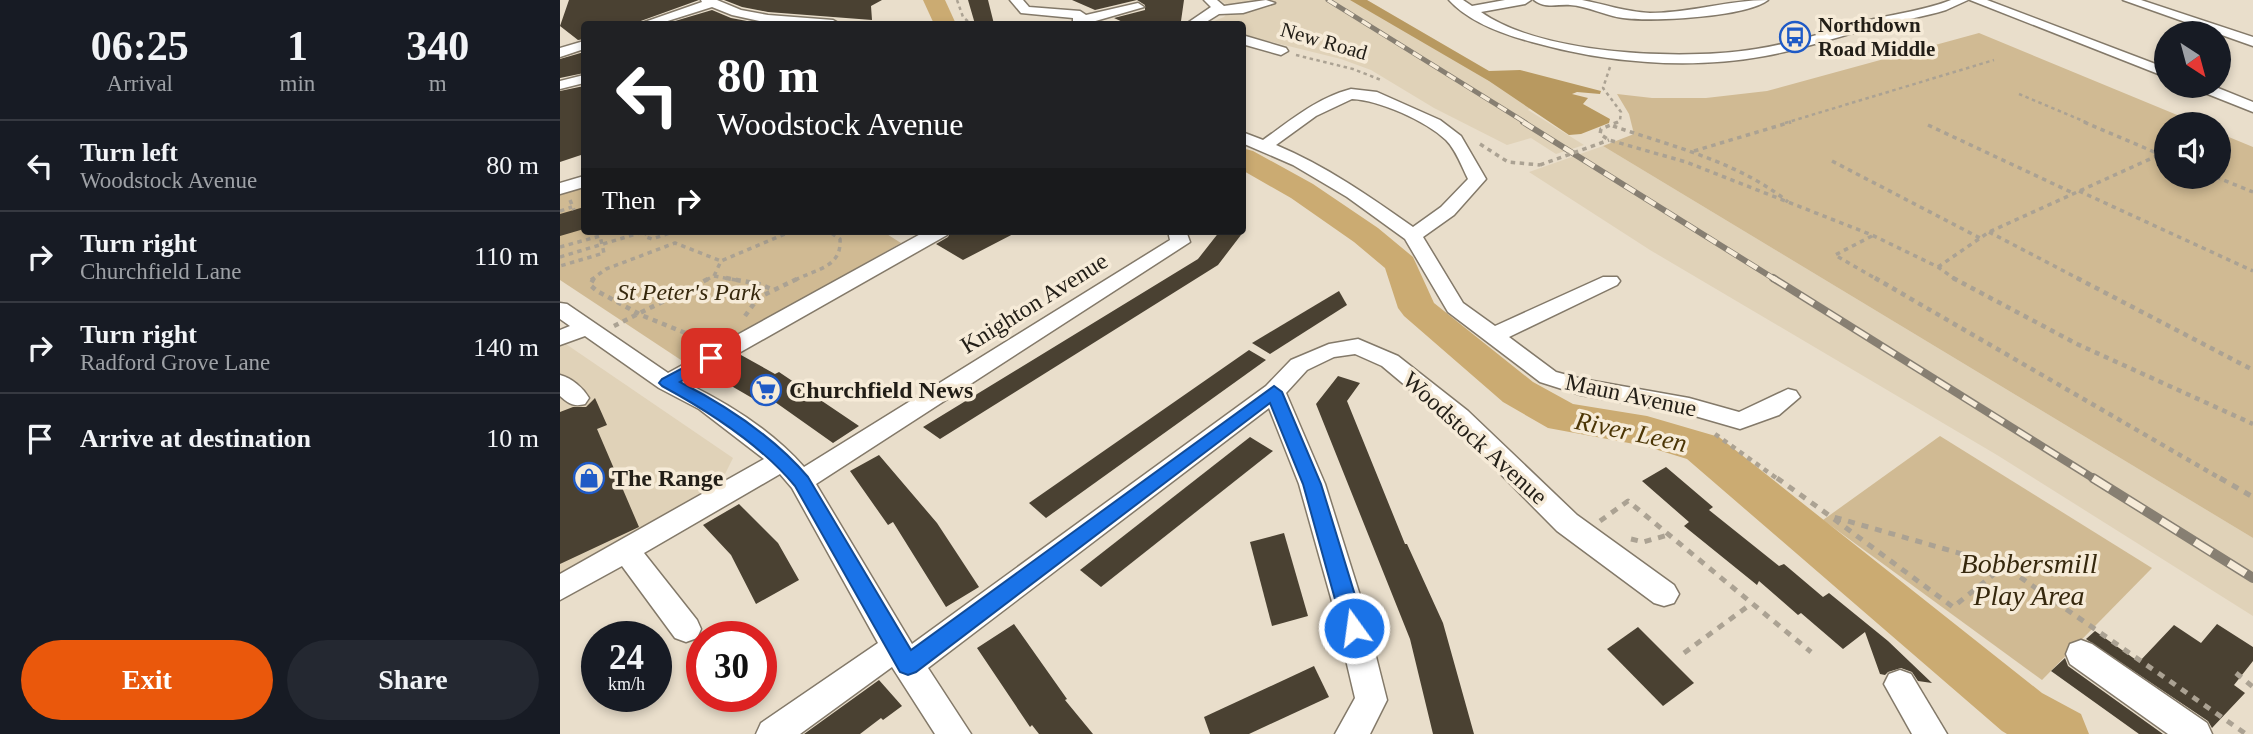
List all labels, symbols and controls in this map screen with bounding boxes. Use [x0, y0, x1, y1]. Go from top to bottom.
place label: Northdown Road Middle [1818, 13, 1935, 61]
street label: New Road [1278, 17, 1371, 65]
bus stop icon: Northdown Road Middle [1778, 20, 1812, 54]
north arrow [2154, 21, 2231, 98]
map controls [2154, 21, 2231, 189]
text: 06:25 [91, 23, 189, 69]
text: 1 [287, 23, 308, 69]
text: 340 [406, 23, 469, 69]
text: 80 m [717, 48, 819, 103]
icon: left [602, 49, 693, 140]
text: Arrival [107, 71, 173, 96]
text: min [280, 71, 315, 96]
text: m [429, 71, 447, 96]
text: Woodstock Avenue [717, 106, 964, 142]
button: sound [2154, 112, 2231, 189]
text: Turn left [80, 138, 178, 167]
icon: left [21, 147, 59, 185]
text: 80 m [486, 151, 539, 180]
text: Woodstock Avenue [80, 168, 257, 193]
icon: right [669, 182, 707, 220]
text: Then [602, 186, 655, 215]
text: Turn right [80, 229, 197, 258]
icon: right [21, 238, 59, 276]
text: 110 m [474, 242, 539, 271]
street label: Knighton Avenue [956, 247, 1112, 359]
text: Churchfield Lane [80, 259, 242, 284]
park label: St Peter's Park [617, 279, 761, 305]
text: Turn right [80, 320, 197, 349]
pin [681, 328, 741, 388]
icon: right [21, 329, 59, 367]
text: 140 m [473, 333, 539, 362]
icon: arrive [692, 339, 730, 377]
text: Radford Grove Lane [80, 350, 270, 375]
street label: Woodstock Avenue [1398, 366, 1552, 510]
street label: Maun Avenue [1563, 368, 1699, 422]
supermarket icon: Churchfield News [749, 373, 783, 407]
place label: Churchfield News [789, 377, 973, 403]
water label: River Leen [1572, 406, 1689, 458]
icon: arrive [21, 420, 59, 458]
text: Arrive at destination [80, 424, 311, 453]
text: 10 m [486, 424, 539, 453]
shop icon: The Range [572, 461, 606, 495]
place label: The Range [612, 465, 724, 491]
park label: Bobbersmill Play Area [1961, 548, 2098, 611]
position arrow [1317, 591, 1391, 665]
speed limit sign: 30 [686, 621, 777, 712]
text: 24 [609, 638, 644, 677]
button: Exit [21, 640, 273, 720]
button: Share [287, 640, 539, 720]
text: km/h [608, 674, 645, 694]

